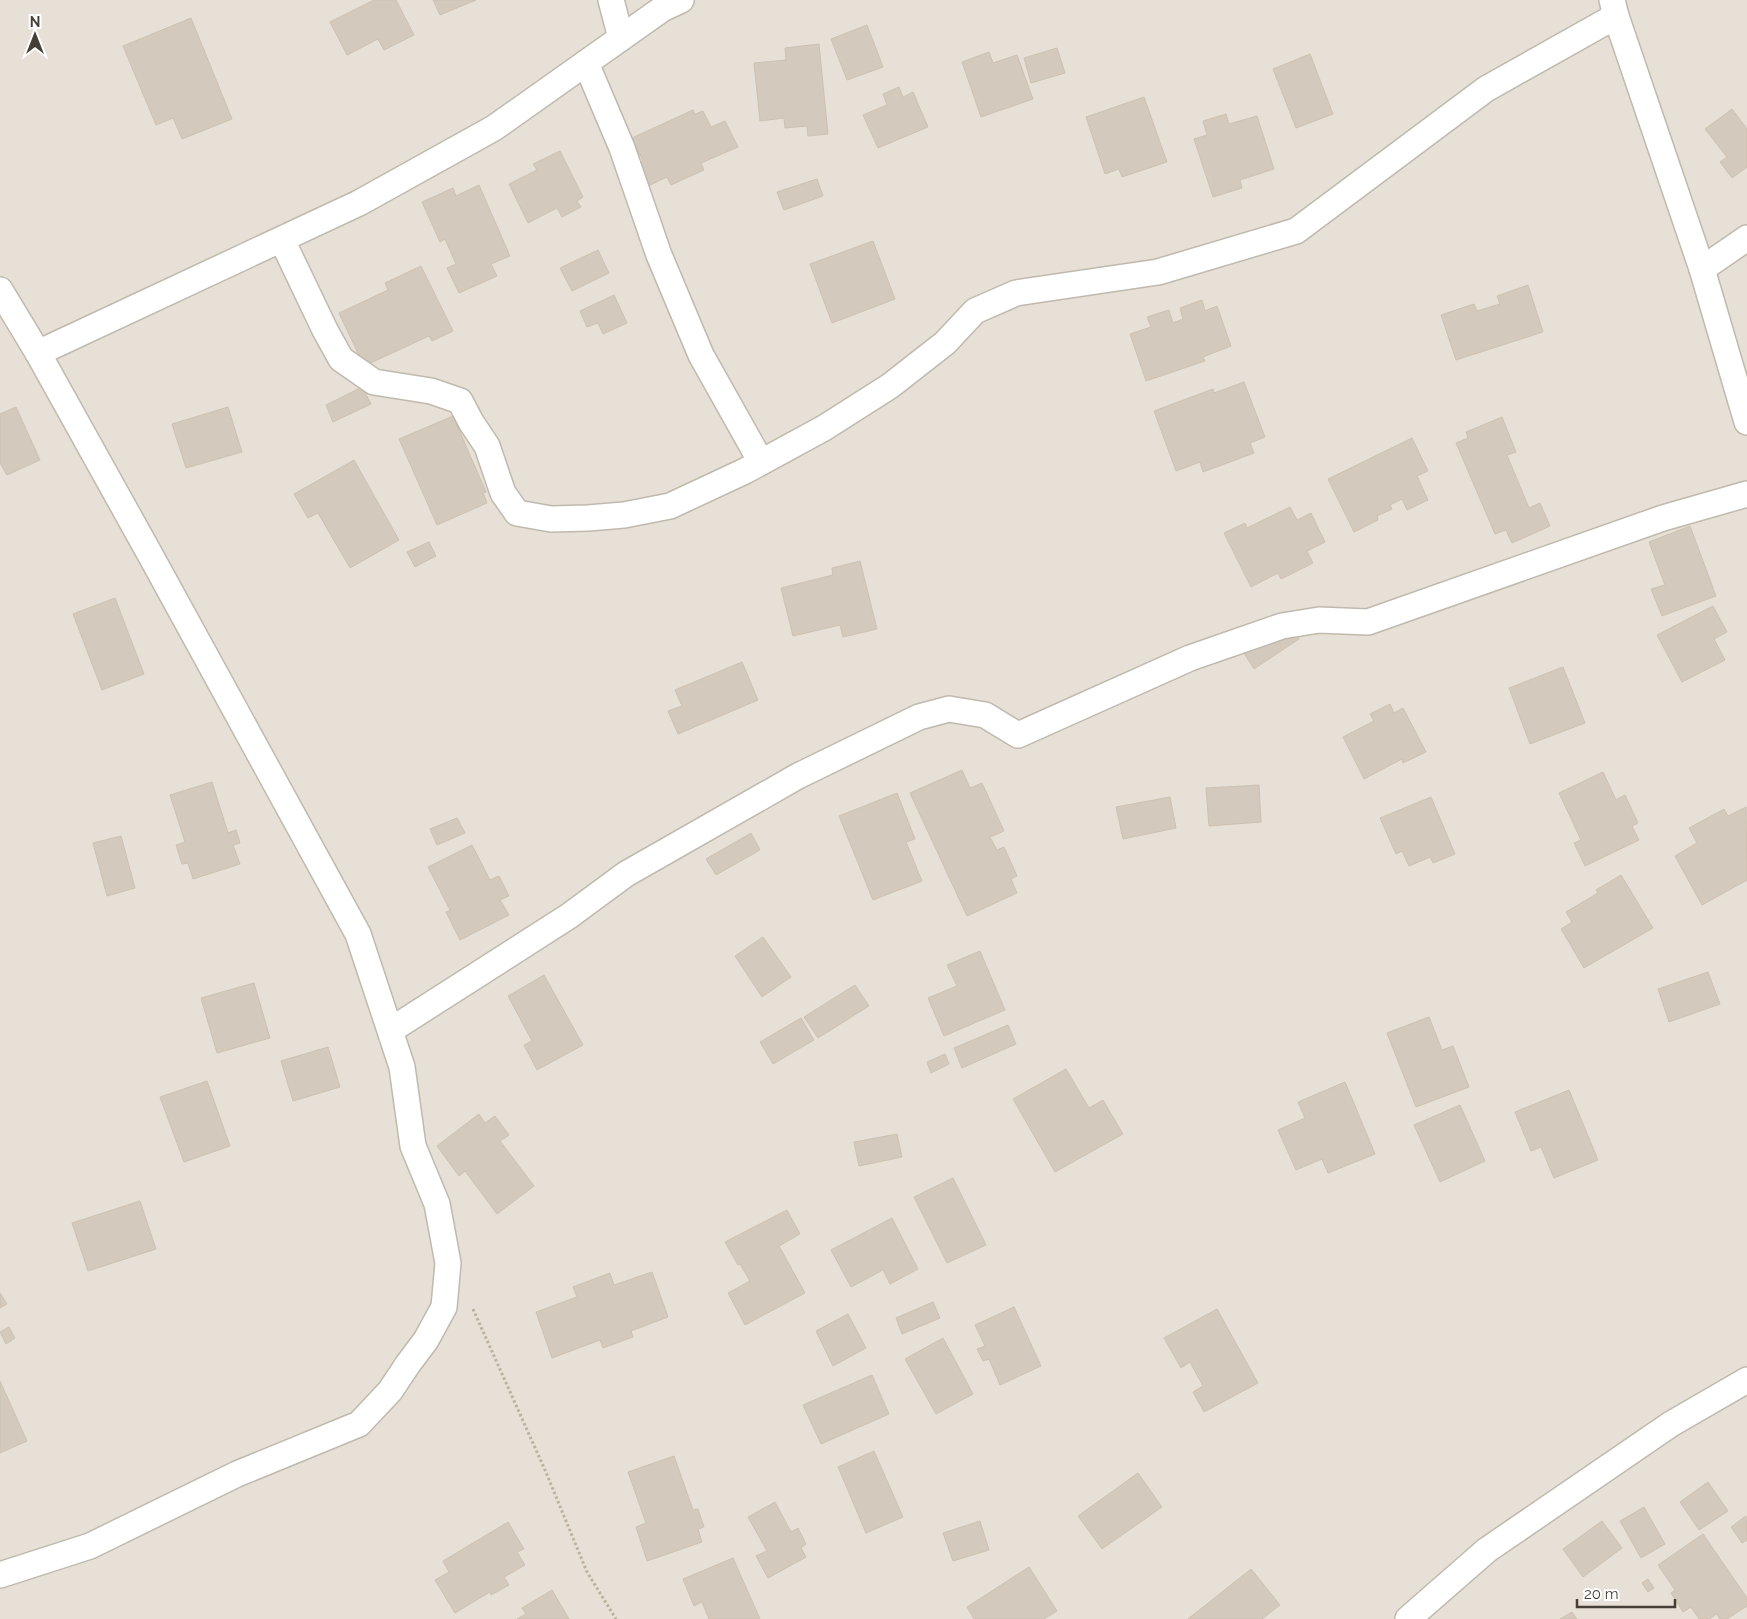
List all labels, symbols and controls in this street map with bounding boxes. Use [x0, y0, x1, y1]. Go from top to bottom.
north arrow [10, 10, 60, 60]
text: N [30, 14, 40, 30]
scale bar [1577, 1576, 1674, 1608]
text: 20 m [1584, 1585, 1619, 1603]

